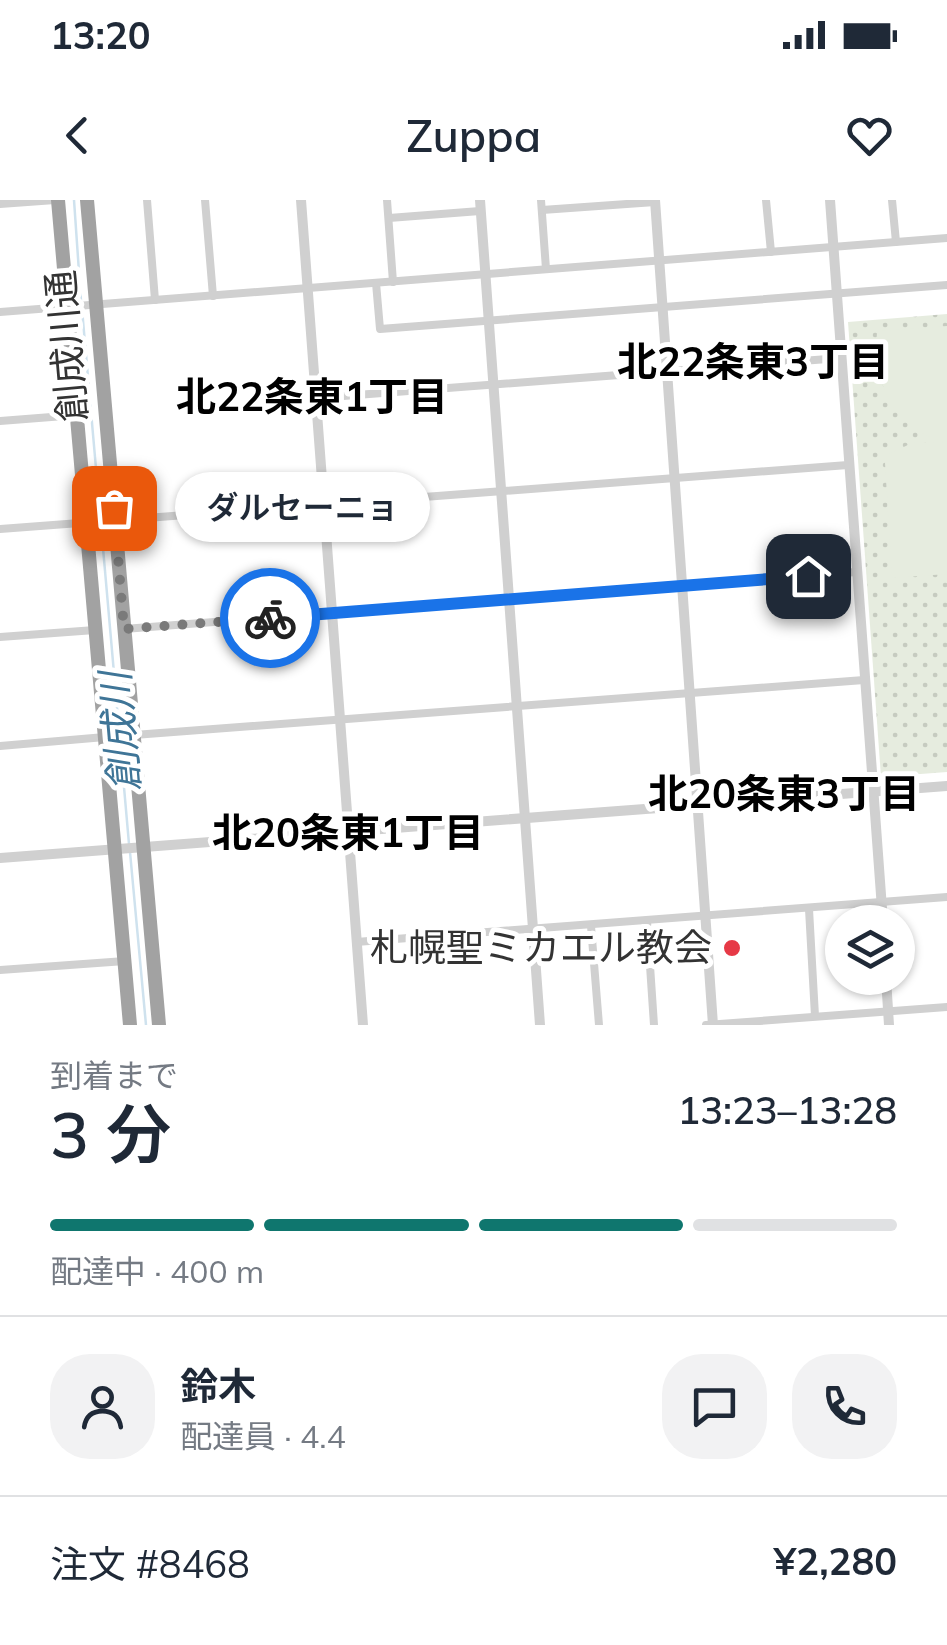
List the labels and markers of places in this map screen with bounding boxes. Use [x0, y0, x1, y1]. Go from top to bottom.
pin [72, 466, 157, 551]
callout: ダルセーニョ [174, 473, 429, 543]
pin [766, 534, 851, 619]
place label: 札幌聖ミカエル教会 [370, 923, 712, 971]
marker: 札幌聖ミカエル教会 [721, 937, 743, 959]

